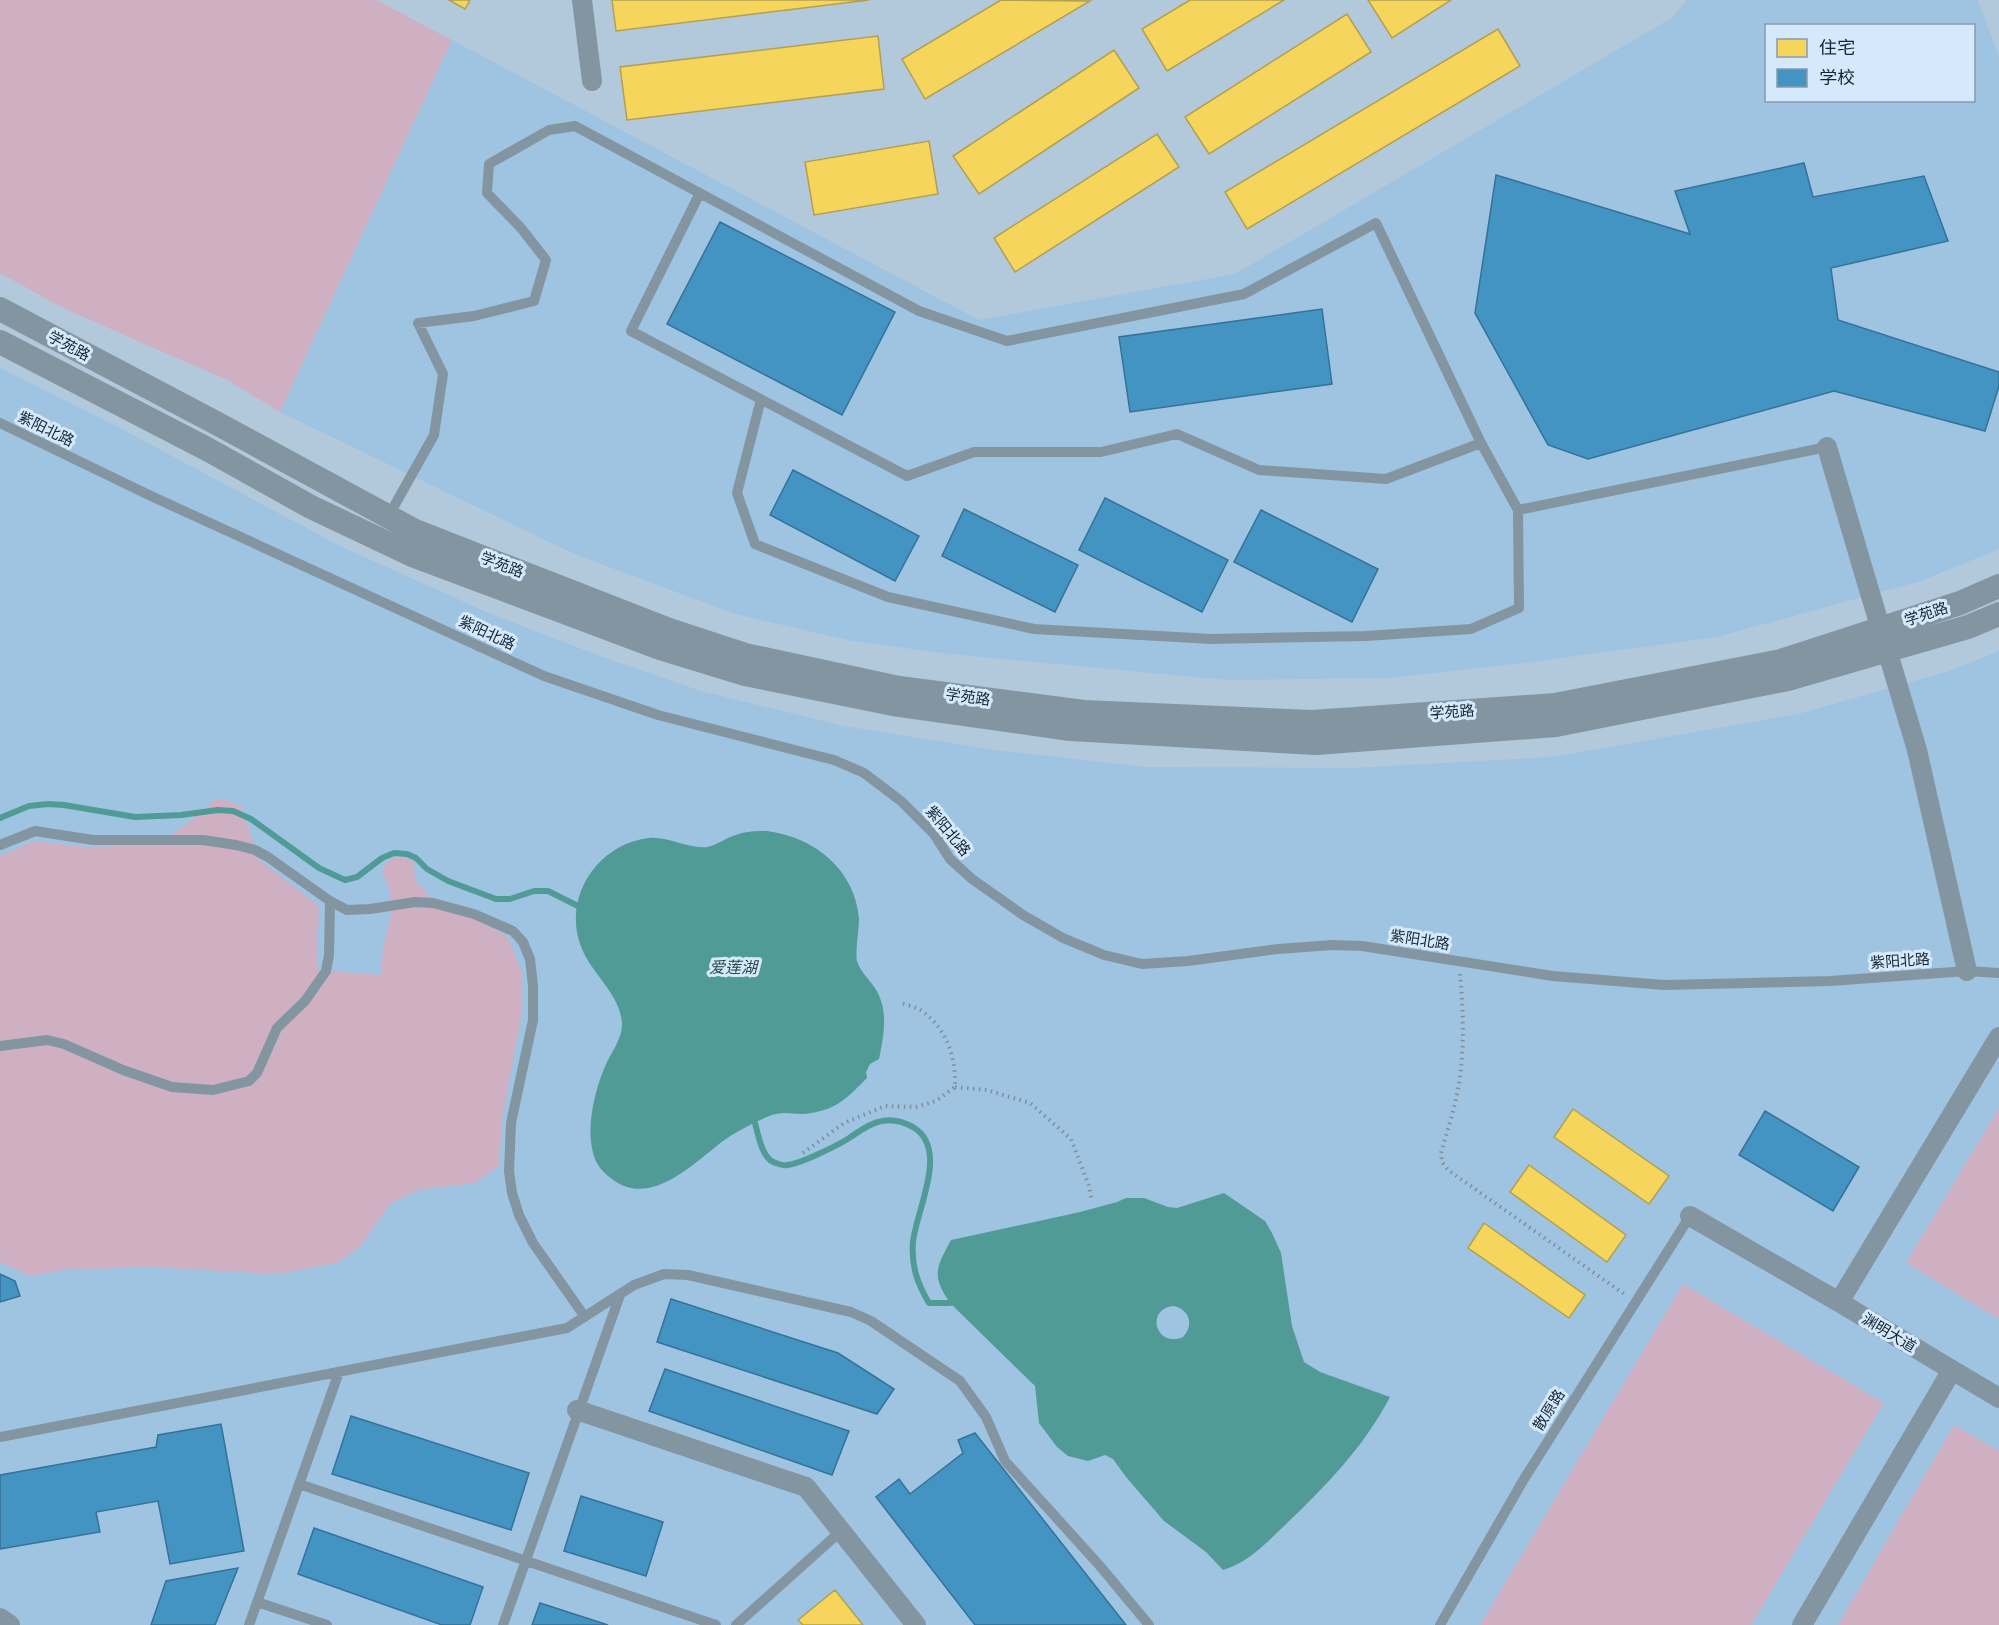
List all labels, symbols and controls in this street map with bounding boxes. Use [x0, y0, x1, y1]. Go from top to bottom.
legend [1765, 24, 1975, 102]
text: 住宅 [1819, 35, 1855, 60]
text: 学校 [1819, 65, 1855, 90]
street label: 学苑路 [44, 326, 94, 365]
street label: 紫阳北路 [15, 406, 78, 451]
street label: 学苑路 [477, 547, 527, 582]
street label: 学苑路 [1901, 597, 1950, 630]
street label: 紫阳北路 [456, 610, 519, 655]
street label: 学苑路 [944, 683, 992, 710]
street label: 学苑路 [1429, 699, 1475, 724]
street label: 紫阳北路 [921, 801, 976, 860]
street label: 紫阳北路 [1389, 924, 1451, 955]
street label: 紫阳北路 [1869, 948, 1931, 973]
water label: 爱莲湖 [709, 956, 760, 979]
street label: 渊明大道 [1858, 1308, 1920, 1357]
street label: 散原路 [1528, 1385, 1569, 1434]

